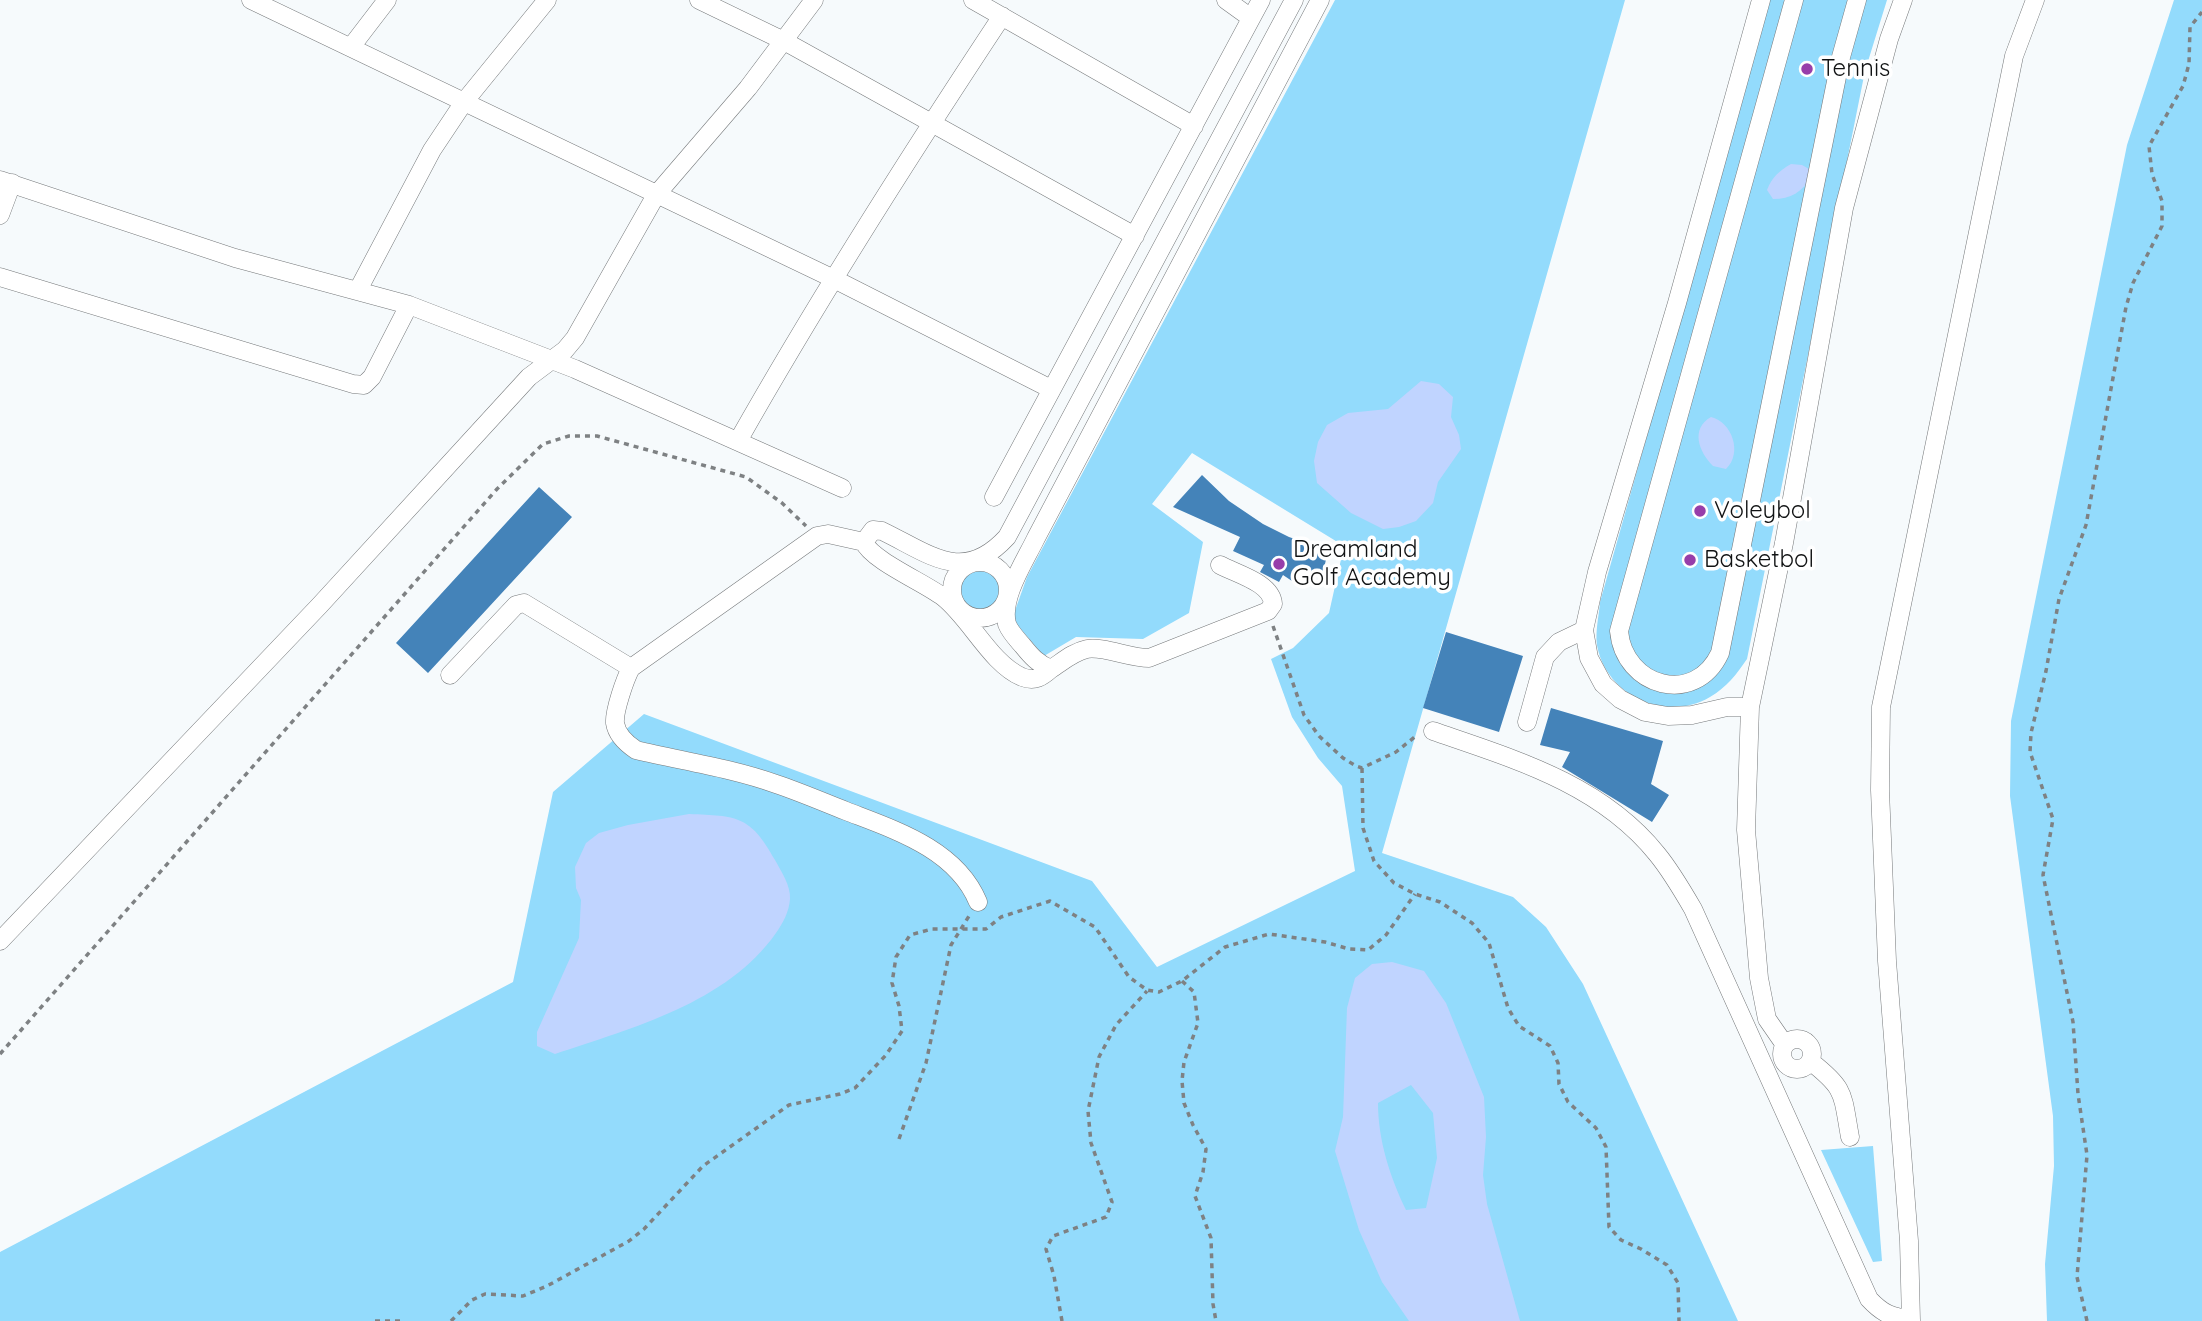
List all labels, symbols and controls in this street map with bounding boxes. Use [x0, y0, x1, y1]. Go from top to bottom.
place label: Tennis [1821, 55, 1890, 83]
marker: Tennis [1799, 61, 1815, 77]
place label: Voleybol [1714, 497, 1811, 525]
marker: Voleybol [1692, 503, 1708, 519]
place label: Dreamland Golf Academy [1293, 536, 1451, 592]
place label: Basketbol [1704, 546, 1814, 574]
marker: Basketbol [1682, 552, 1698, 568]
marker: Dreamland Golf Academy [1271, 556, 1287, 572]

